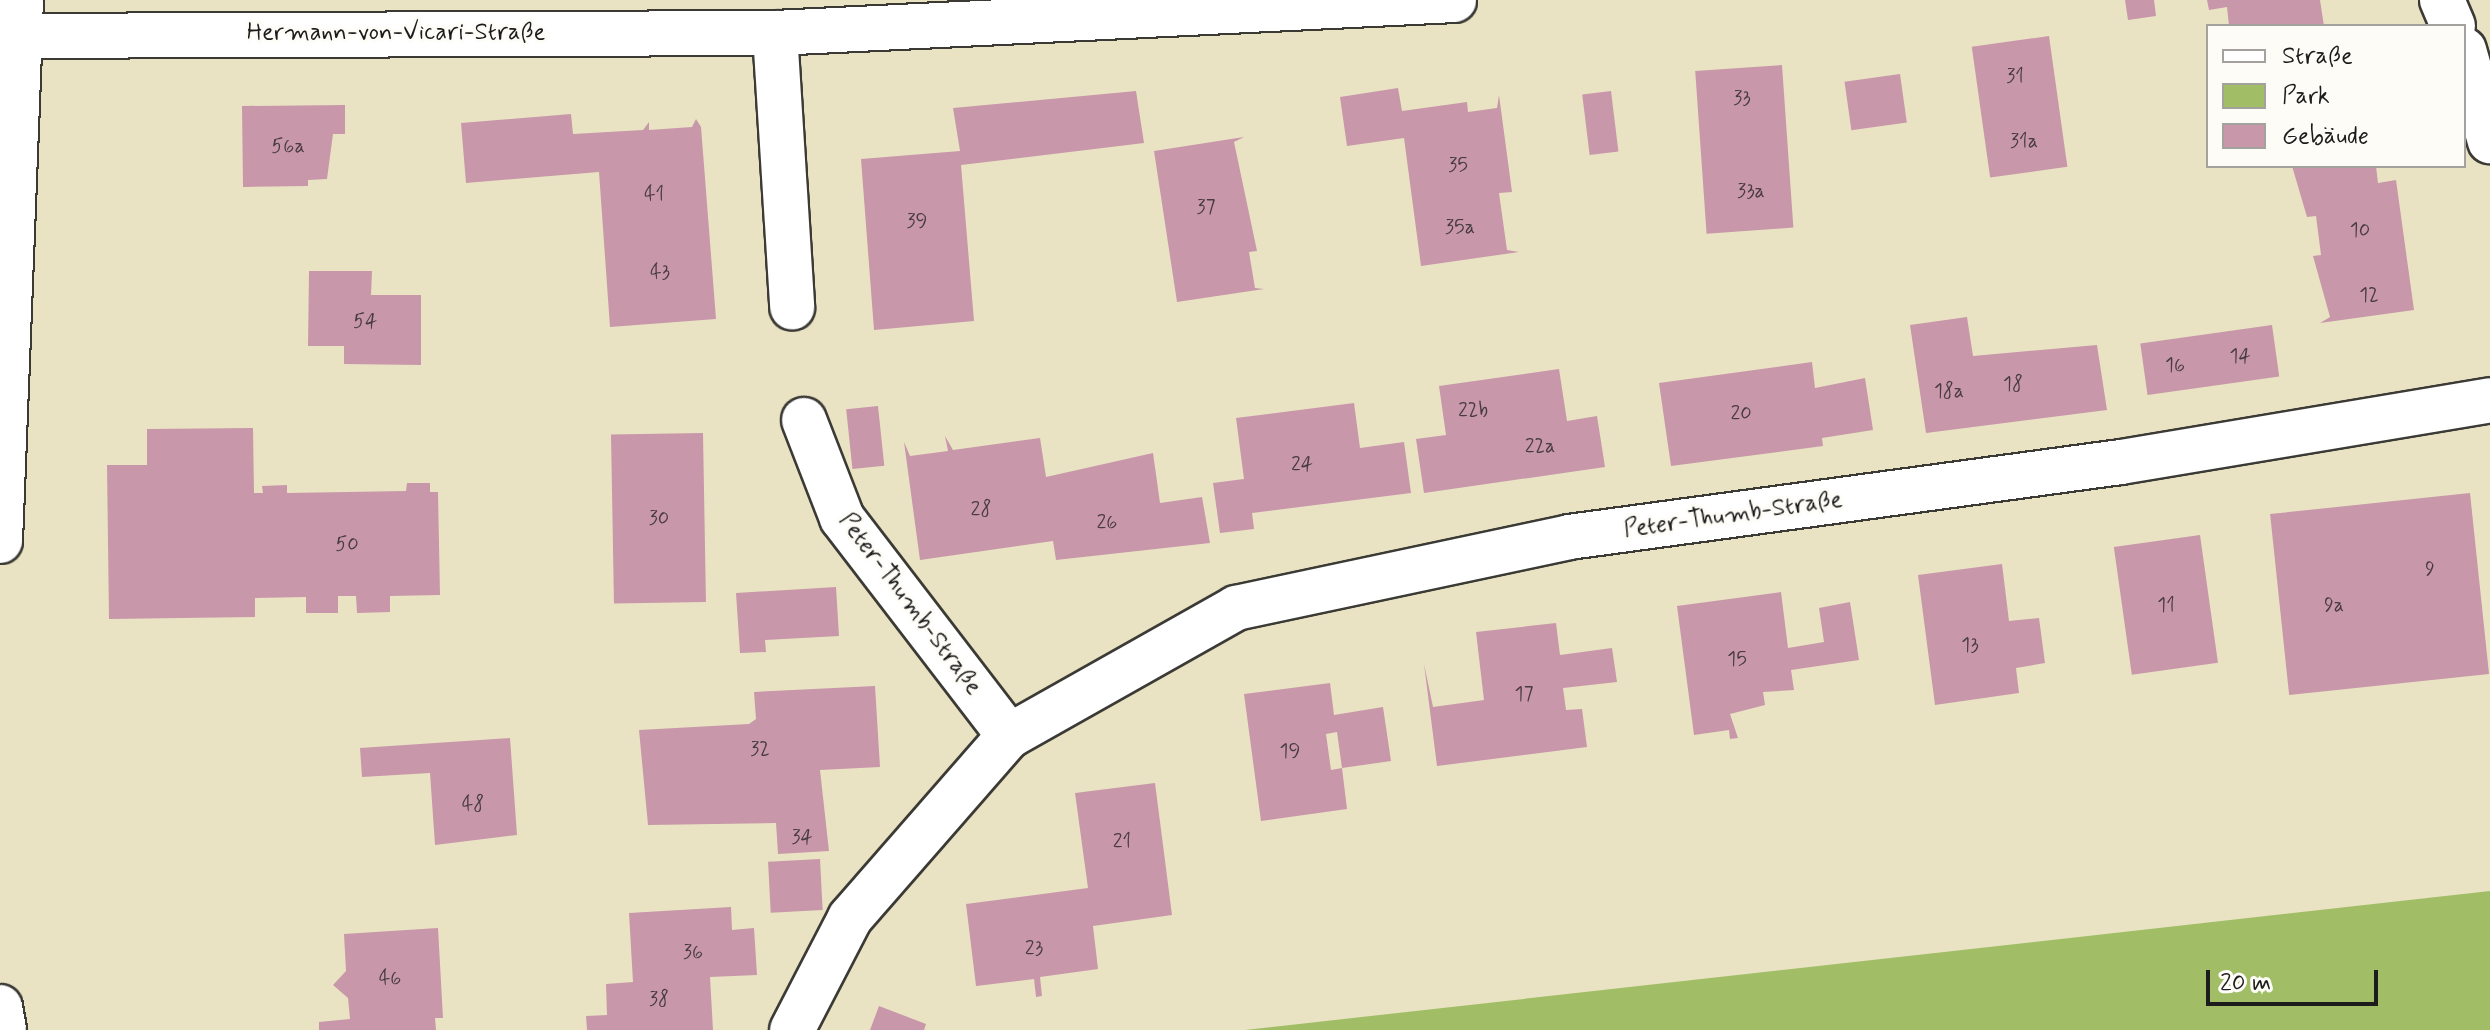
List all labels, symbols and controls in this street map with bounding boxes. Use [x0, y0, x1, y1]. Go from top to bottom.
street label: Hermann-von-Vicari-Straße [247, 19, 545, 47]
legend [2206, 24, 2466, 168]
text: Straße [2282, 41, 2353, 72]
house number: 31 [2006, 64, 2024, 88]
text: Park [2282, 81, 2330, 112]
house number: 33 [1733, 86, 1751, 110]
text: Gebäude [2282, 121, 2369, 152]
house number: 31a [2010, 129, 2038, 153]
house number: 56a [271, 134, 305, 158]
house number: 35 [1448, 153, 1468, 177]
house number: 33a [1737, 179, 1765, 203]
house number: 41 [644, 182, 664, 206]
house number: 37 [1196, 195, 1216, 219]
house number: 39 [907, 209, 927, 233]
house number: 35a [1445, 215, 1475, 239]
house number: 10 [2350, 218, 2370, 242]
house number: 43 [650, 260, 670, 284]
house number: 12 [2359, 283, 2379, 307]
house number: 54 [353, 309, 377, 333]
house number: 14 [2229, 344, 2251, 368]
house number: 16 [2165, 353, 2185, 377]
house number: 18 [2003, 372, 2023, 396]
house number: 18a [1934, 379, 1964, 403]
house number: 22b [1458, 398, 1488, 422]
house number: 20 [1730, 401, 1752, 425]
house number: 22a [1525, 434, 1555, 458]
house number: 24 [1291, 452, 1313, 476]
street label: Peter-Thumb-Straße [1622, 485, 1844, 545]
house number: 28 [971, 497, 991, 521]
house number: 30 [649, 506, 669, 530]
street label: Peter-Thumb-Straße [832, 507, 988, 701]
house number: 26 [1097, 510, 1117, 534]
house number: 50 [335, 532, 359, 556]
house number: 9 [2425, 557, 2435, 581]
house number: 11 [2157, 593, 2175, 617]
house number: 9a [2324, 593, 2344, 617]
house number: 13 [1961, 633, 1979, 657]
house number: 15 [1727, 647, 1747, 671]
house number: 17 [1515, 682, 1533, 706]
house number: 32 [750, 737, 770, 761]
house number: 19 [1280, 739, 1300, 763]
house number: 48 [462, 792, 484, 816]
house number: 34 [791, 825, 813, 849]
house number: 21 [1113, 829, 1131, 853]
house number: 23 [1025, 936, 1043, 960]
house number: 36 [683, 940, 703, 964]
scale bar [2210, 954, 2382, 1004]
house number: 46 [379, 966, 401, 990]
text: 20 m [2220, 968, 2271, 999]
house number: 38 [649, 987, 669, 1011]

